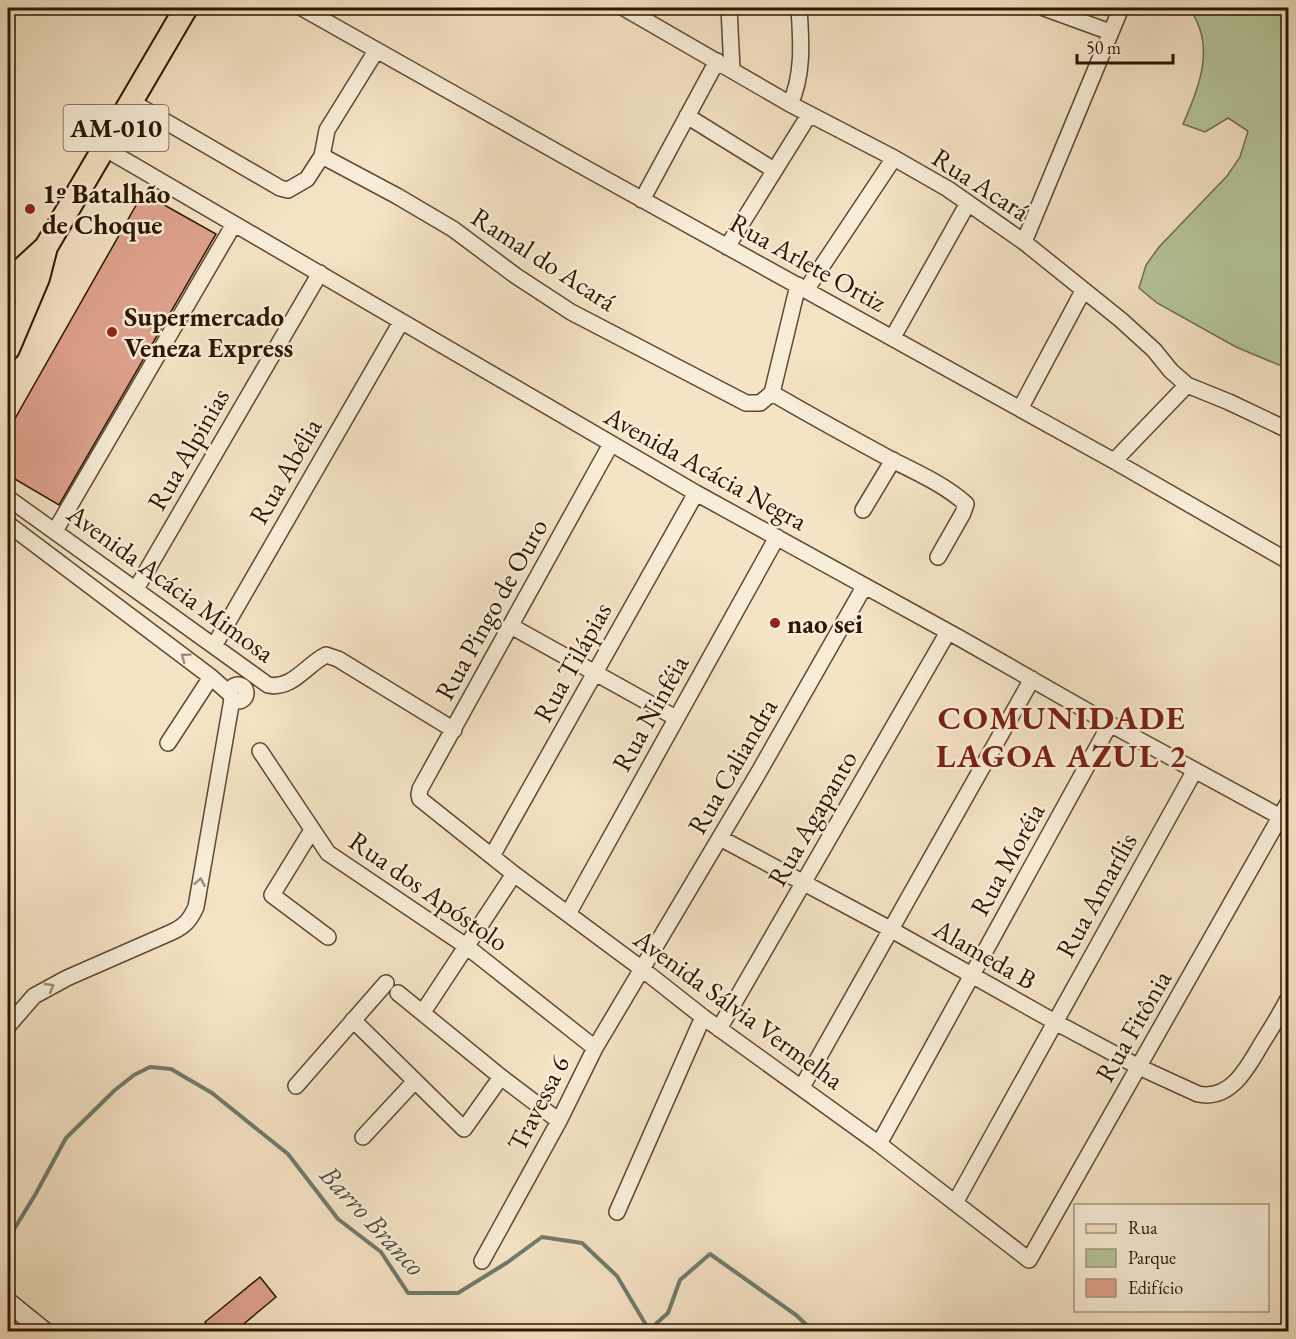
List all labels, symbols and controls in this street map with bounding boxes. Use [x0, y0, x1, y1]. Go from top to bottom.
scale bar [1077, 27, 1173, 65]
text: 50 m [1086, 36, 1121, 59]
road number: AM-010 [63, 105, 168, 151]
street label: Rua Acará [926, 140, 1037, 229]
place label: 1º Batalhão de Choque [42, 176, 170, 242]
street label: Ramal do Acará [465, 199, 623, 319]
marker: 1º Batalhão de Choque [23, 202, 37, 216]
street label: Rua Arlete Ortiz [724, 205, 893, 320]
place label: Supermercado Veneza Express [124, 299, 293, 365]
marker: Supermercado Veneza Express [105, 325, 119, 339]
street label: Rua Alpinias [139, 381, 237, 517]
street label: Avenida Acácia Negra [598, 397, 814, 538]
street label: Rua Abélia [241, 412, 329, 530]
street label: Avenida Acácia Mimosa [60, 495, 282, 670]
street label: Rua Pingo de Ouro [427, 512, 555, 706]
street label: Rua Tilápias [525, 596, 619, 728]
place label: nao sei [787, 606, 863, 641]
marker: nao sei [768, 616, 782, 630]
street label: Rua Ninféia [604, 648, 696, 777]
one-way arrow [180, 653, 191, 664]
street label: Rua Caliandra [679, 692, 785, 840]
district label: COMUNIDADE LAGOA AZUL 2 [936, 696, 1188, 777]
street label: Rua Agapanto [759, 744, 865, 892]
street label: Rua Moréia [962, 796, 1052, 922]
street label: Rua dos Apóstolo [342, 823, 516, 959]
street label: Rua Amarílis [1047, 826, 1145, 964]
one-way arrow [193, 878, 206, 888]
street label: Alameda B [927, 910, 1043, 997]
street label: Avenida Sálvia Vermelha [626, 920, 851, 1097]
street label: Rua Fitônia [1087, 964, 1179, 1088]
one-way arrow [44, 983, 54, 994]
street label: Travessa 6 [499, 1049, 577, 1157]
water label: Barro Branco [312, 1156, 434, 1283]
legend [1074, 1204, 1269, 1312]
text: Rua [1128, 1216, 1158, 1239]
text: Parque [1128, 1246, 1176, 1269]
text: Edifício [1128, 1276, 1183, 1299]

